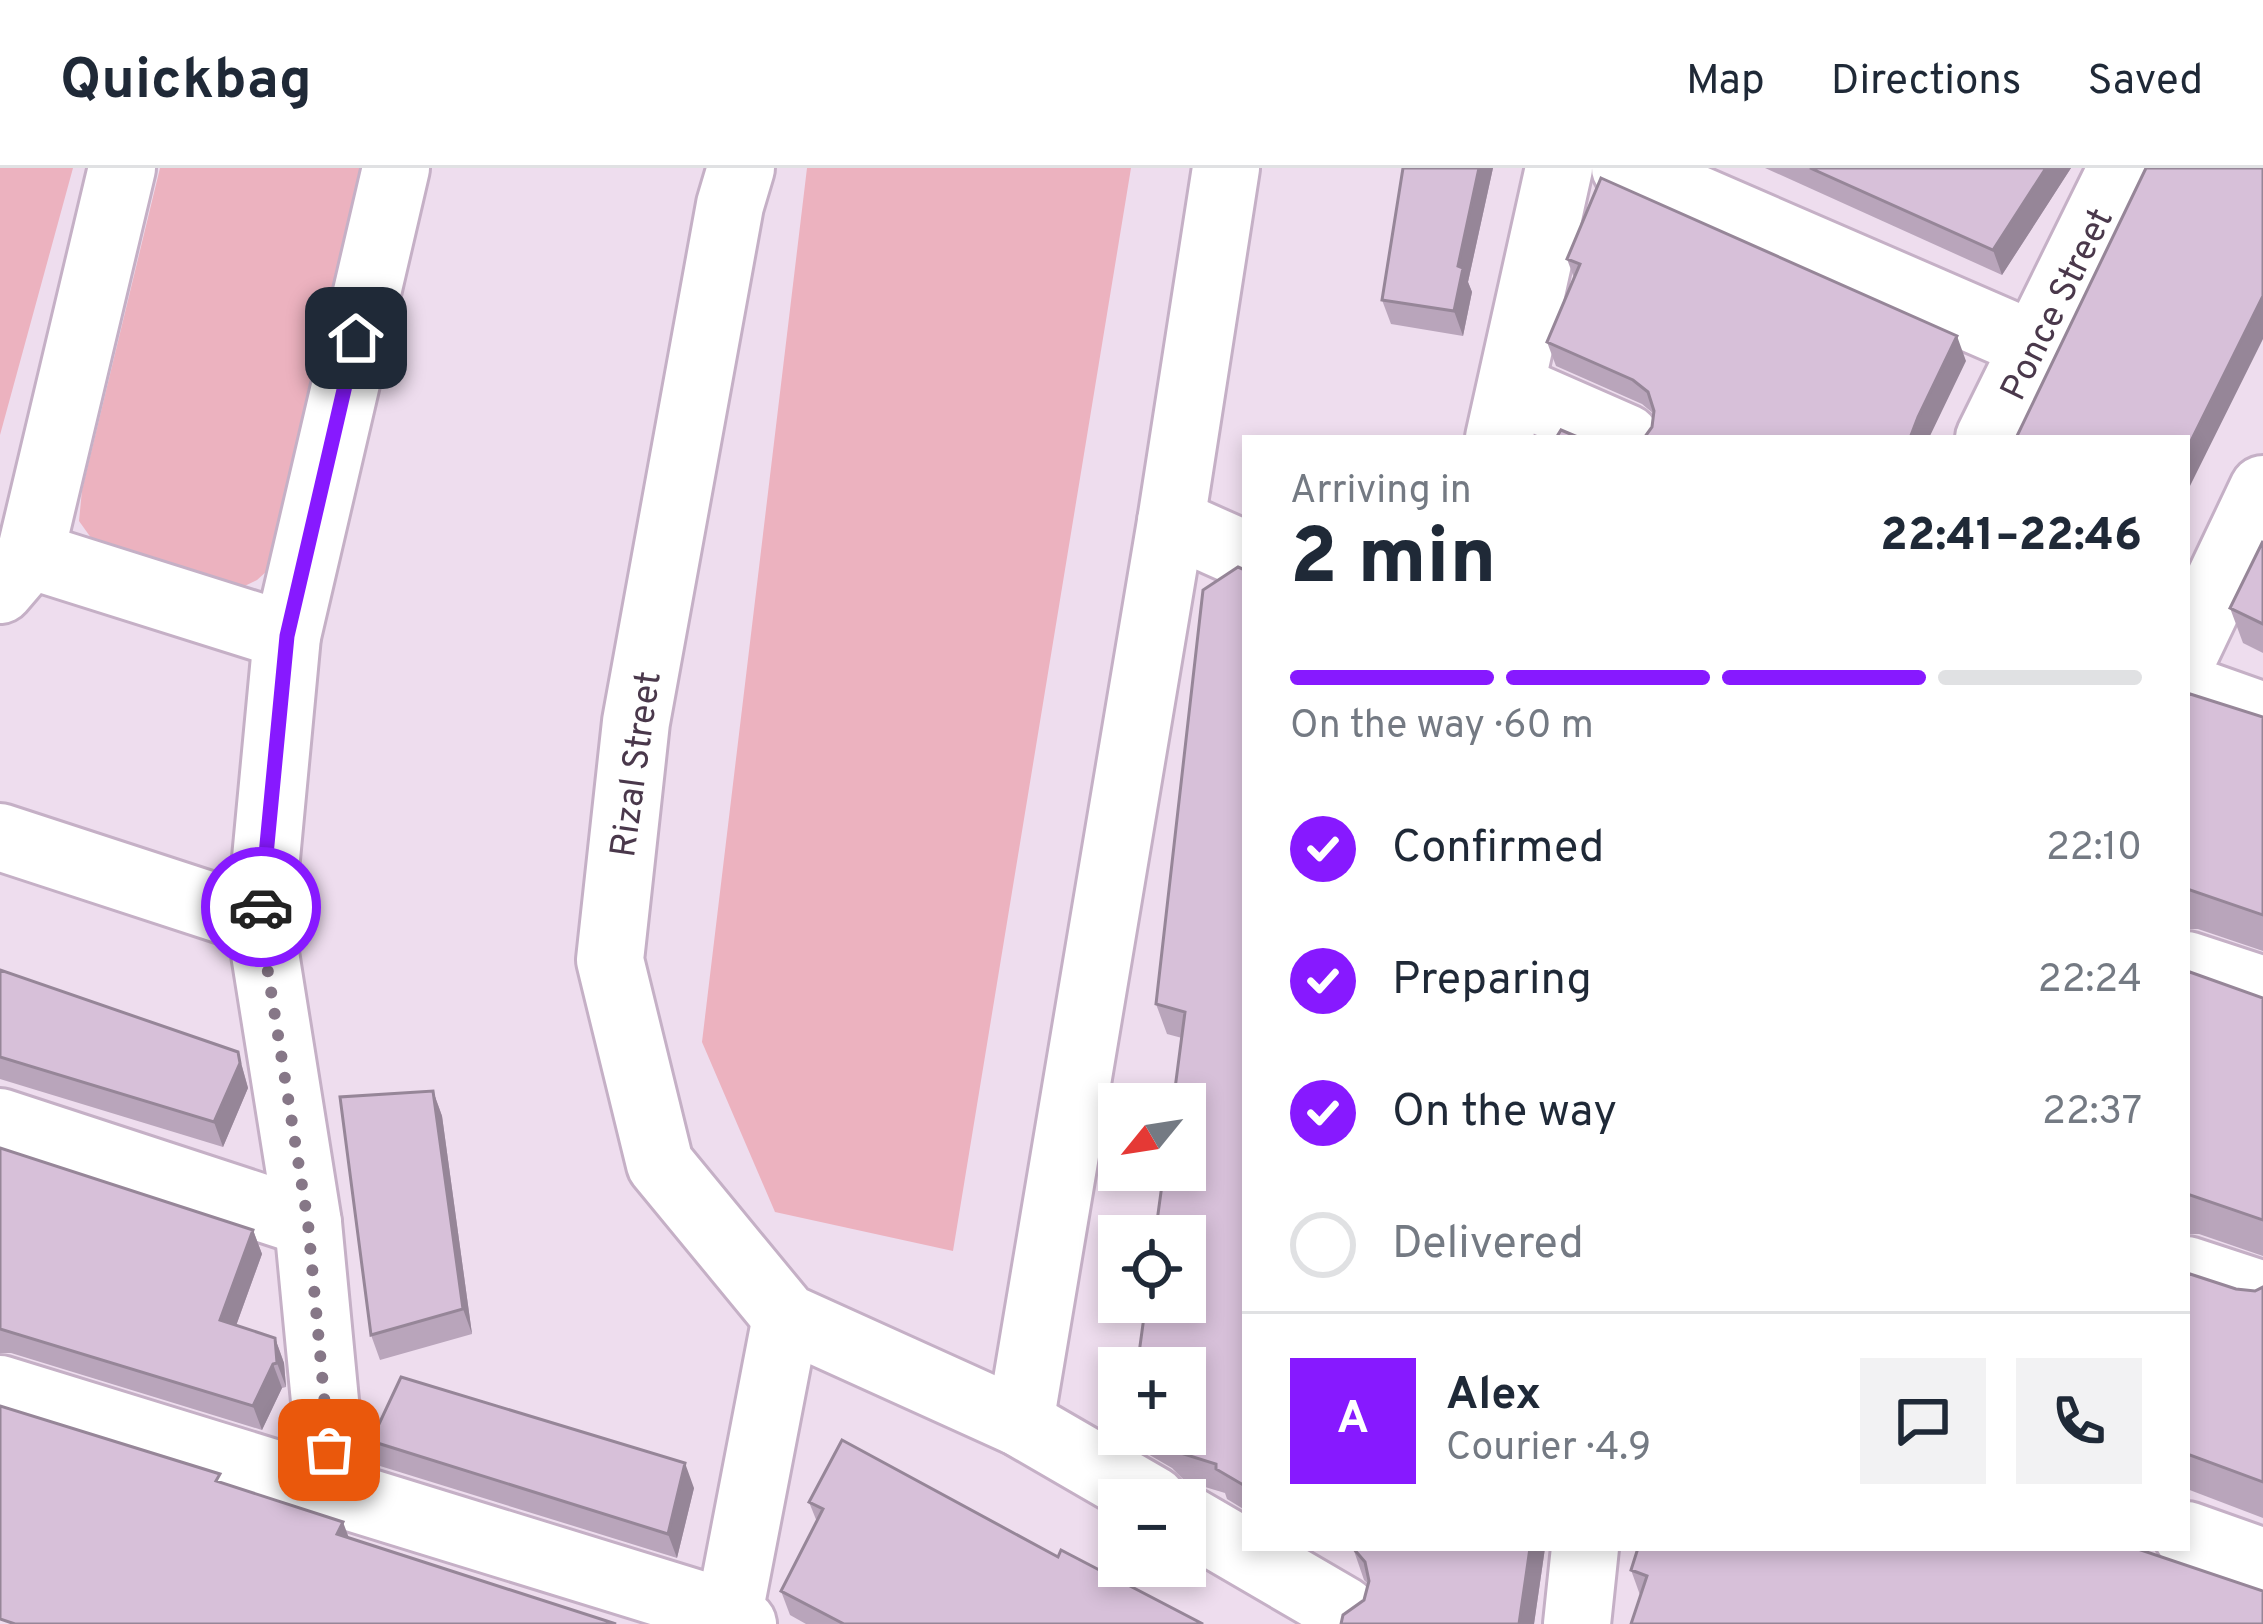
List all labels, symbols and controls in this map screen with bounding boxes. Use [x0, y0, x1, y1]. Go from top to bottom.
text: Quickbag [60, 47, 312, 119]
text: Map [1686, 56, 1765, 109]
text: Directions [1831, 56, 2022, 109]
text: Saved [2088, 56, 2203, 109]
street label: Ponce Street [1992, 201, 2126, 409]
pin [305, 287, 407, 389]
icon: home [323, 305, 389, 371]
text: Arriving in [1290, 468, 1472, 517]
text: 22:41–22:46 [1880, 509, 2142, 566]
text: 2 min [1290, 512, 1496, 611]
street label: Rizal Street [602, 669, 674, 860]
text: On the way · 60 m [1290, 703, 1594, 752]
icon: check [1290, 816, 1356, 882]
text: Confirmed [1392, 821, 1604, 878]
text: 22:10 [2046, 825, 2142, 874]
courier [201, 847, 321, 967]
icon: car [228, 874, 294, 940]
icon: check [1290, 948, 1356, 1014]
text: Preparing [1392, 953, 1592, 1010]
text: 22:24 [2038, 957, 2142, 1006]
icon: check [1290, 1080, 1356, 1146]
north arrow [1098, 1083, 1206, 1191]
map controls [1098, 1083, 1206, 1587]
text: On the way [1392, 1085, 1617, 1142]
text: 22:37 [2042, 1089, 2142, 1138]
button: locate [1098, 1215, 1206, 1323]
text: Delivered [1392, 1217, 1584, 1274]
button: + [1098, 1347, 1206, 1455]
button: chat [1860, 1358, 1986, 1484]
button: phone [2016, 1358, 2142, 1484]
text: Alex [1446, 1368, 1541, 1425]
text: A [1337, 1392, 1369, 1449]
pin [278, 1399, 380, 1501]
icon: bag [296, 1417, 362, 1483]
text: Courier · 4.9 [1446, 1425, 1651, 1474]
button: − [1098, 1479, 1206, 1587]

